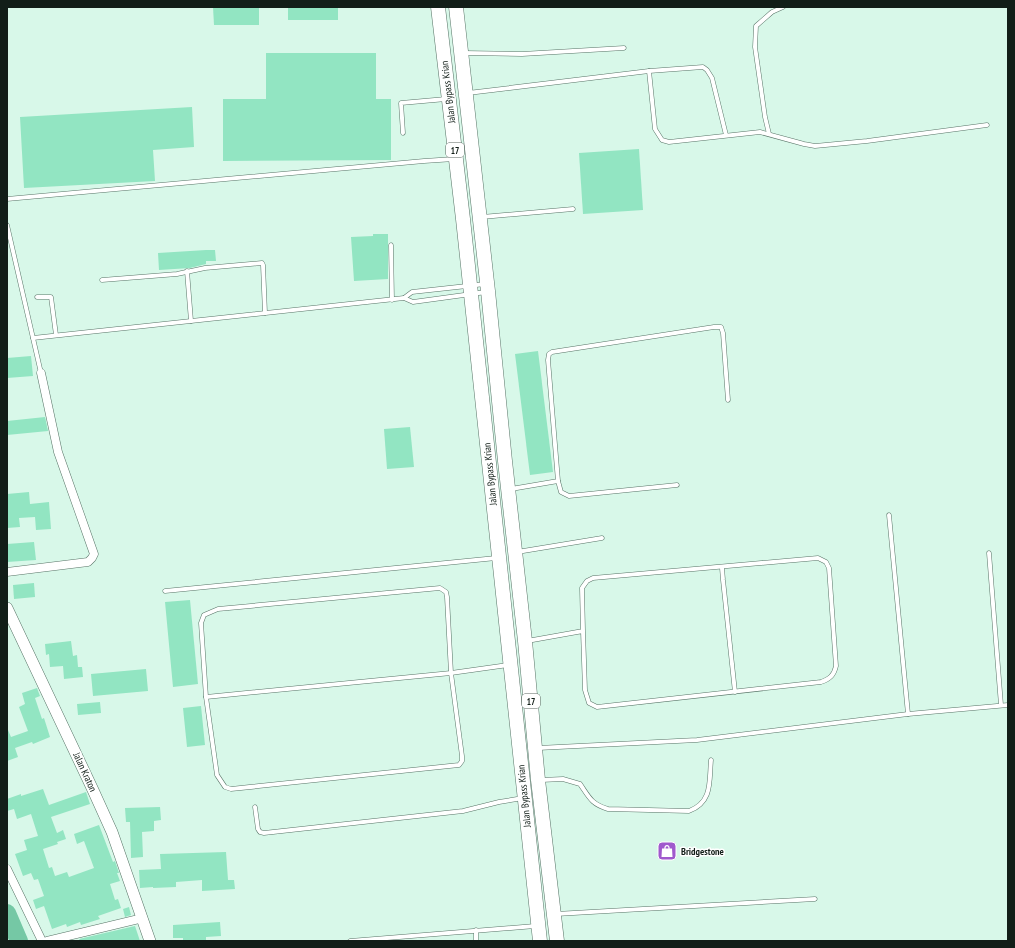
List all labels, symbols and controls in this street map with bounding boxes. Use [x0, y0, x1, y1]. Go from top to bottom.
street label: Jalan Bypass Krian [438, 60, 458, 125]
road number: 17 [446, 143, 464, 157]
street label: Jalan Bypass Krian [480, 442, 500, 507]
road number: 17 [522, 694, 540, 708]
street label: Jalan Kraton [70, 749, 100, 794]
street label: Jalan Bypass Krian [514, 764, 534, 829]
shop icon: Bridgestone [656, 840, 678, 862]
place label: Bridgestone [681, 845, 724, 858]

